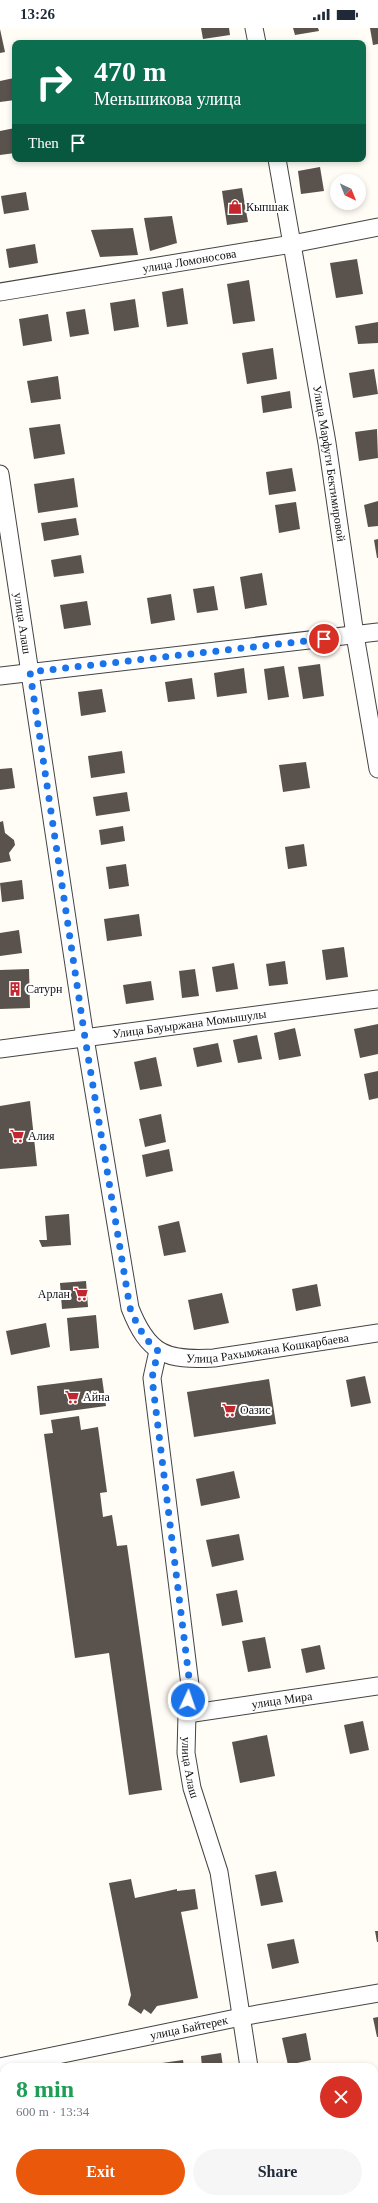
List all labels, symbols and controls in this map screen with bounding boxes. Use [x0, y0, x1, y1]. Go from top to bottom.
text: 13:26 [20, 6, 55, 22]
icon: right [28, 56, 80, 108]
text: 470 m [94, 56, 166, 87]
text: Меньшикова улица [94, 89, 241, 109]
icon: arrive [67, 132, 89, 154]
text: Then [28, 135, 59, 151]
north arrow [330, 174, 366, 210]
map controls [330, 174, 366, 210]
shop icon: Кыпшак [227, 199, 243, 215]
place label: Кыпшак [246, 200, 289, 214]
street label: улица Ломоносова [142, 246, 238, 275]
street label: Улица Марфуги Бектимировой [310, 384, 348, 543]
street label: улица Алаш [11, 592, 34, 656]
pin [307, 622, 341, 656]
icon: arrive [313, 628, 335, 650]
building icon: Сатурн [7, 981, 23, 997]
place label: Сатурн [26, 982, 63, 996]
street label: Улица Бауыржана Момышулы [112, 1007, 267, 1041]
supermarket icon: Алия [9, 1128, 25, 1144]
place label: Алия [28, 1129, 55, 1143]
supermarket icon: Арлан [73, 1286, 89, 1302]
place label: Арлан [38, 1287, 71, 1301]
street label: Улица Рахымжана Кошкарбаева [186, 1330, 350, 1366]
supermarket icon: Айна [64, 1389, 80, 1405]
place label: Айна [83, 1390, 111, 1404]
supermarket icon: Оазис [221, 1402, 237, 1418]
place label: Оазис [240, 1403, 270, 1417]
position arrow [167, 1679, 209, 1721]
street label: улица Мира [251, 1689, 314, 1711]
street label: улица Алаш [179, 1737, 202, 1801]
street label: улица Байтерек [149, 2013, 229, 2043]
text: 8 min [16, 2076, 74, 2102]
button: close [320, 2076, 362, 2118]
text: 600 m · 13:34 [16, 2104, 89, 2119]
button: Exit [16, 2149, 185, 2195]
button: Share [193, 2149, 362, 2195]

